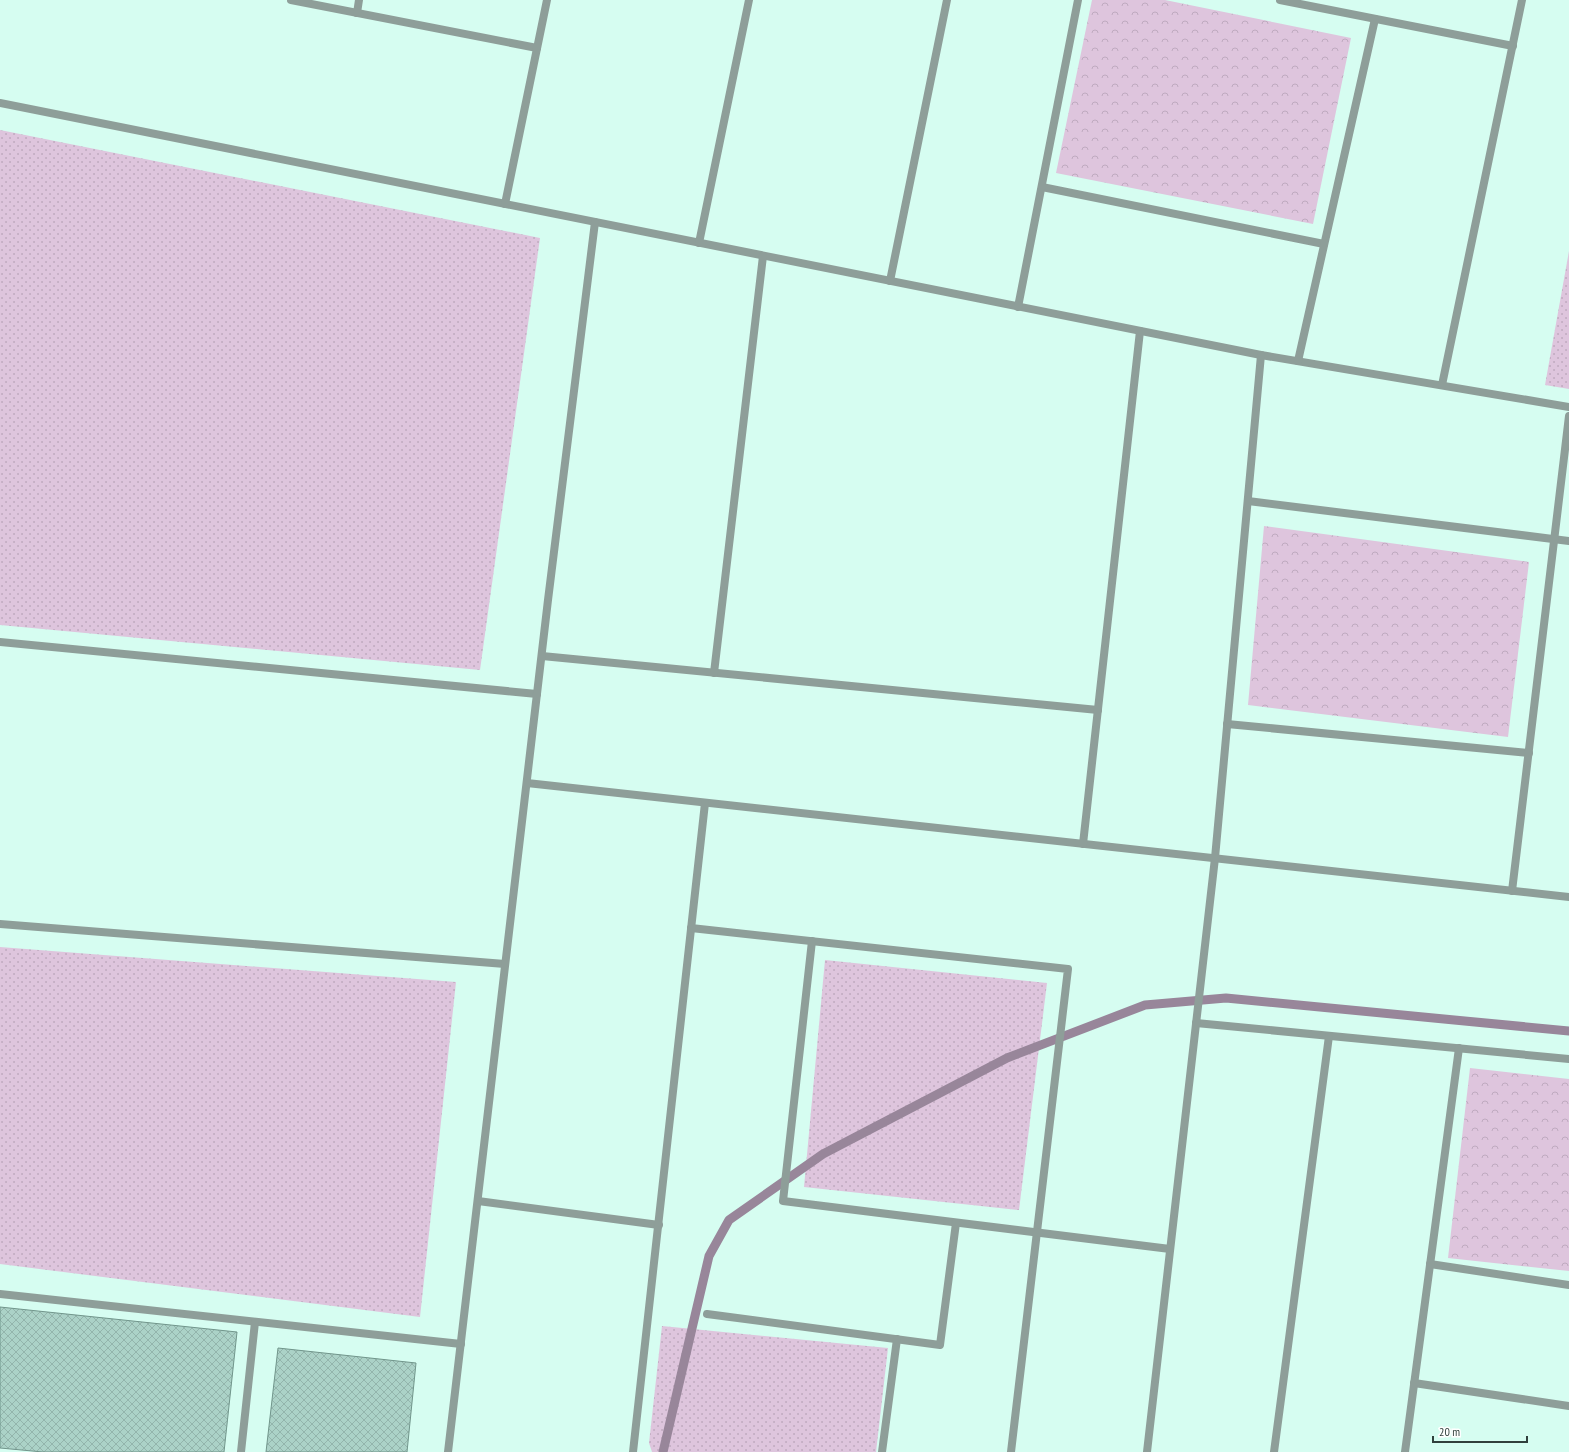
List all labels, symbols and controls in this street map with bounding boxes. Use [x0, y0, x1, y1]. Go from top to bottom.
scale bar [1433, 1418, 1527, 1444]
text: 20 m [1439, 1424, 1460, 1439]

